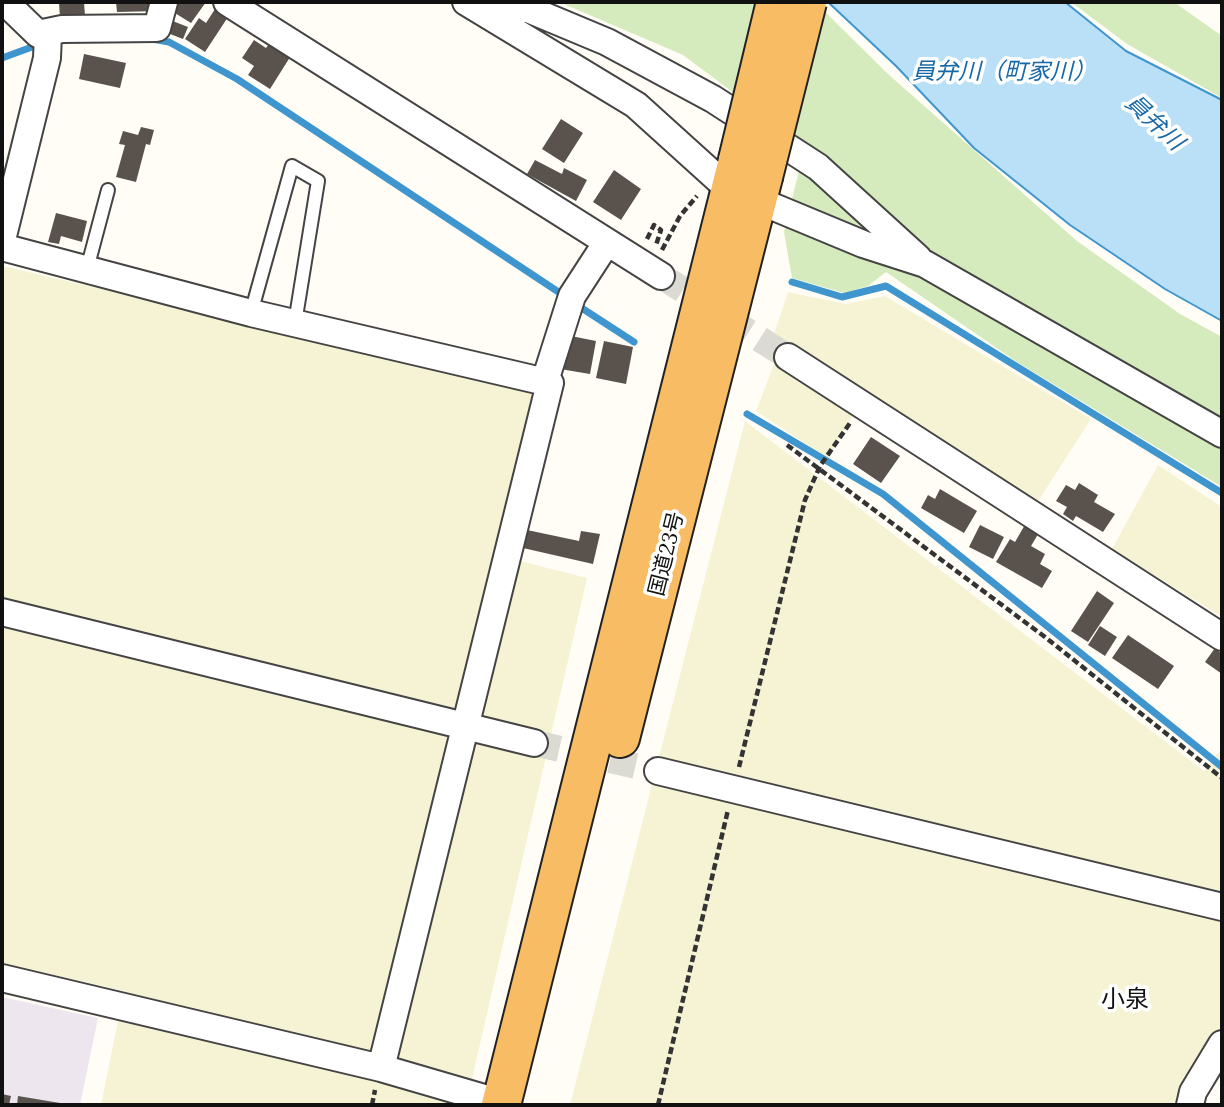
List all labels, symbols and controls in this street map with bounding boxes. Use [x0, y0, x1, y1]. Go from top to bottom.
water label: 員弁川（町家川） [912, 58, 1096, 86]
water label: 員弁川 [1119, 89, 1189, 157]
street label: 国道23号 [644, 509, 690, 599]
district label: 小泉 [1101, 986, 1149, 1014]

